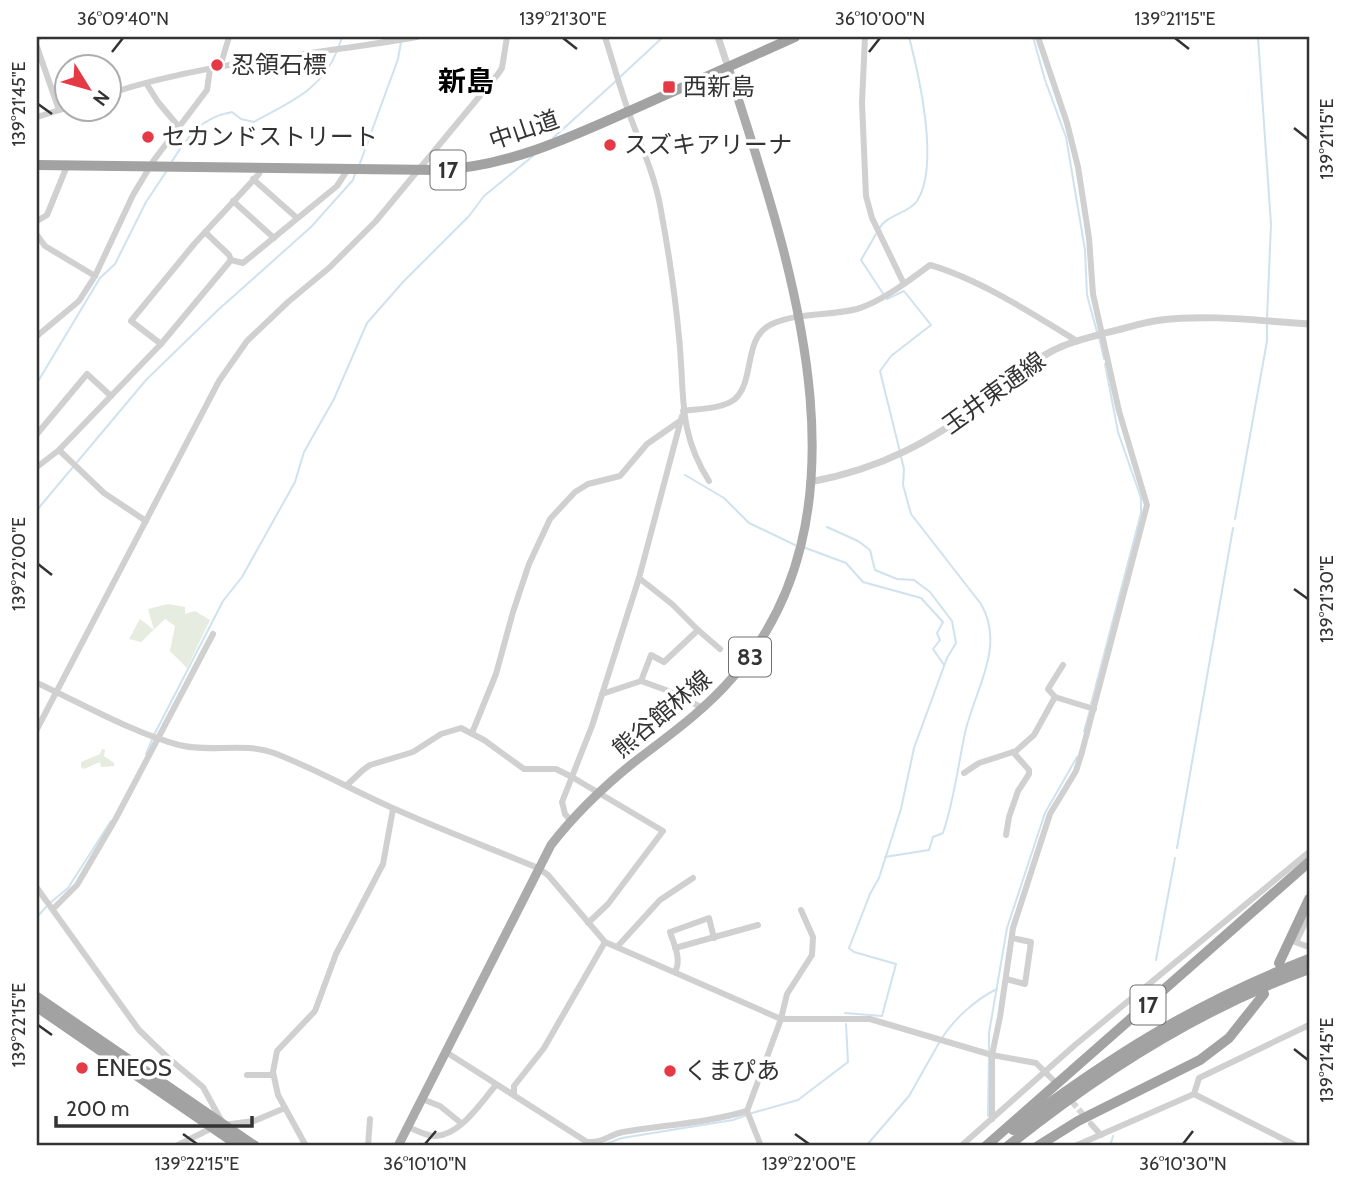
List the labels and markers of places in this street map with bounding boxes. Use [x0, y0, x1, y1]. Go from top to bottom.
place label: 忍領石標 [231, 50, 327, 79]
marker: 忍領石標 [209, 57, 225, 73]
place label: 西新島 [683, 72, 755, 101]
marker: 西新島 [661, 79, 677, 95]
place label: セカンドストリート [162, 122, 378, 151]
marker: セカンドストリート [140, 129, 156, 145]
place label: スズキアリーナ [624, 130, 792, 159]
marker: スズキアリーナ [602, 137, 618, 153]
place label: ENEOS [96, 1053, 172, 1082]
place label: くまぴあ [684, 1056, 780, 1085]
marker: ENEOS [74, 1060, 90, 1076]
marker: くまぴあ [662, 1063, 678, 1079]

